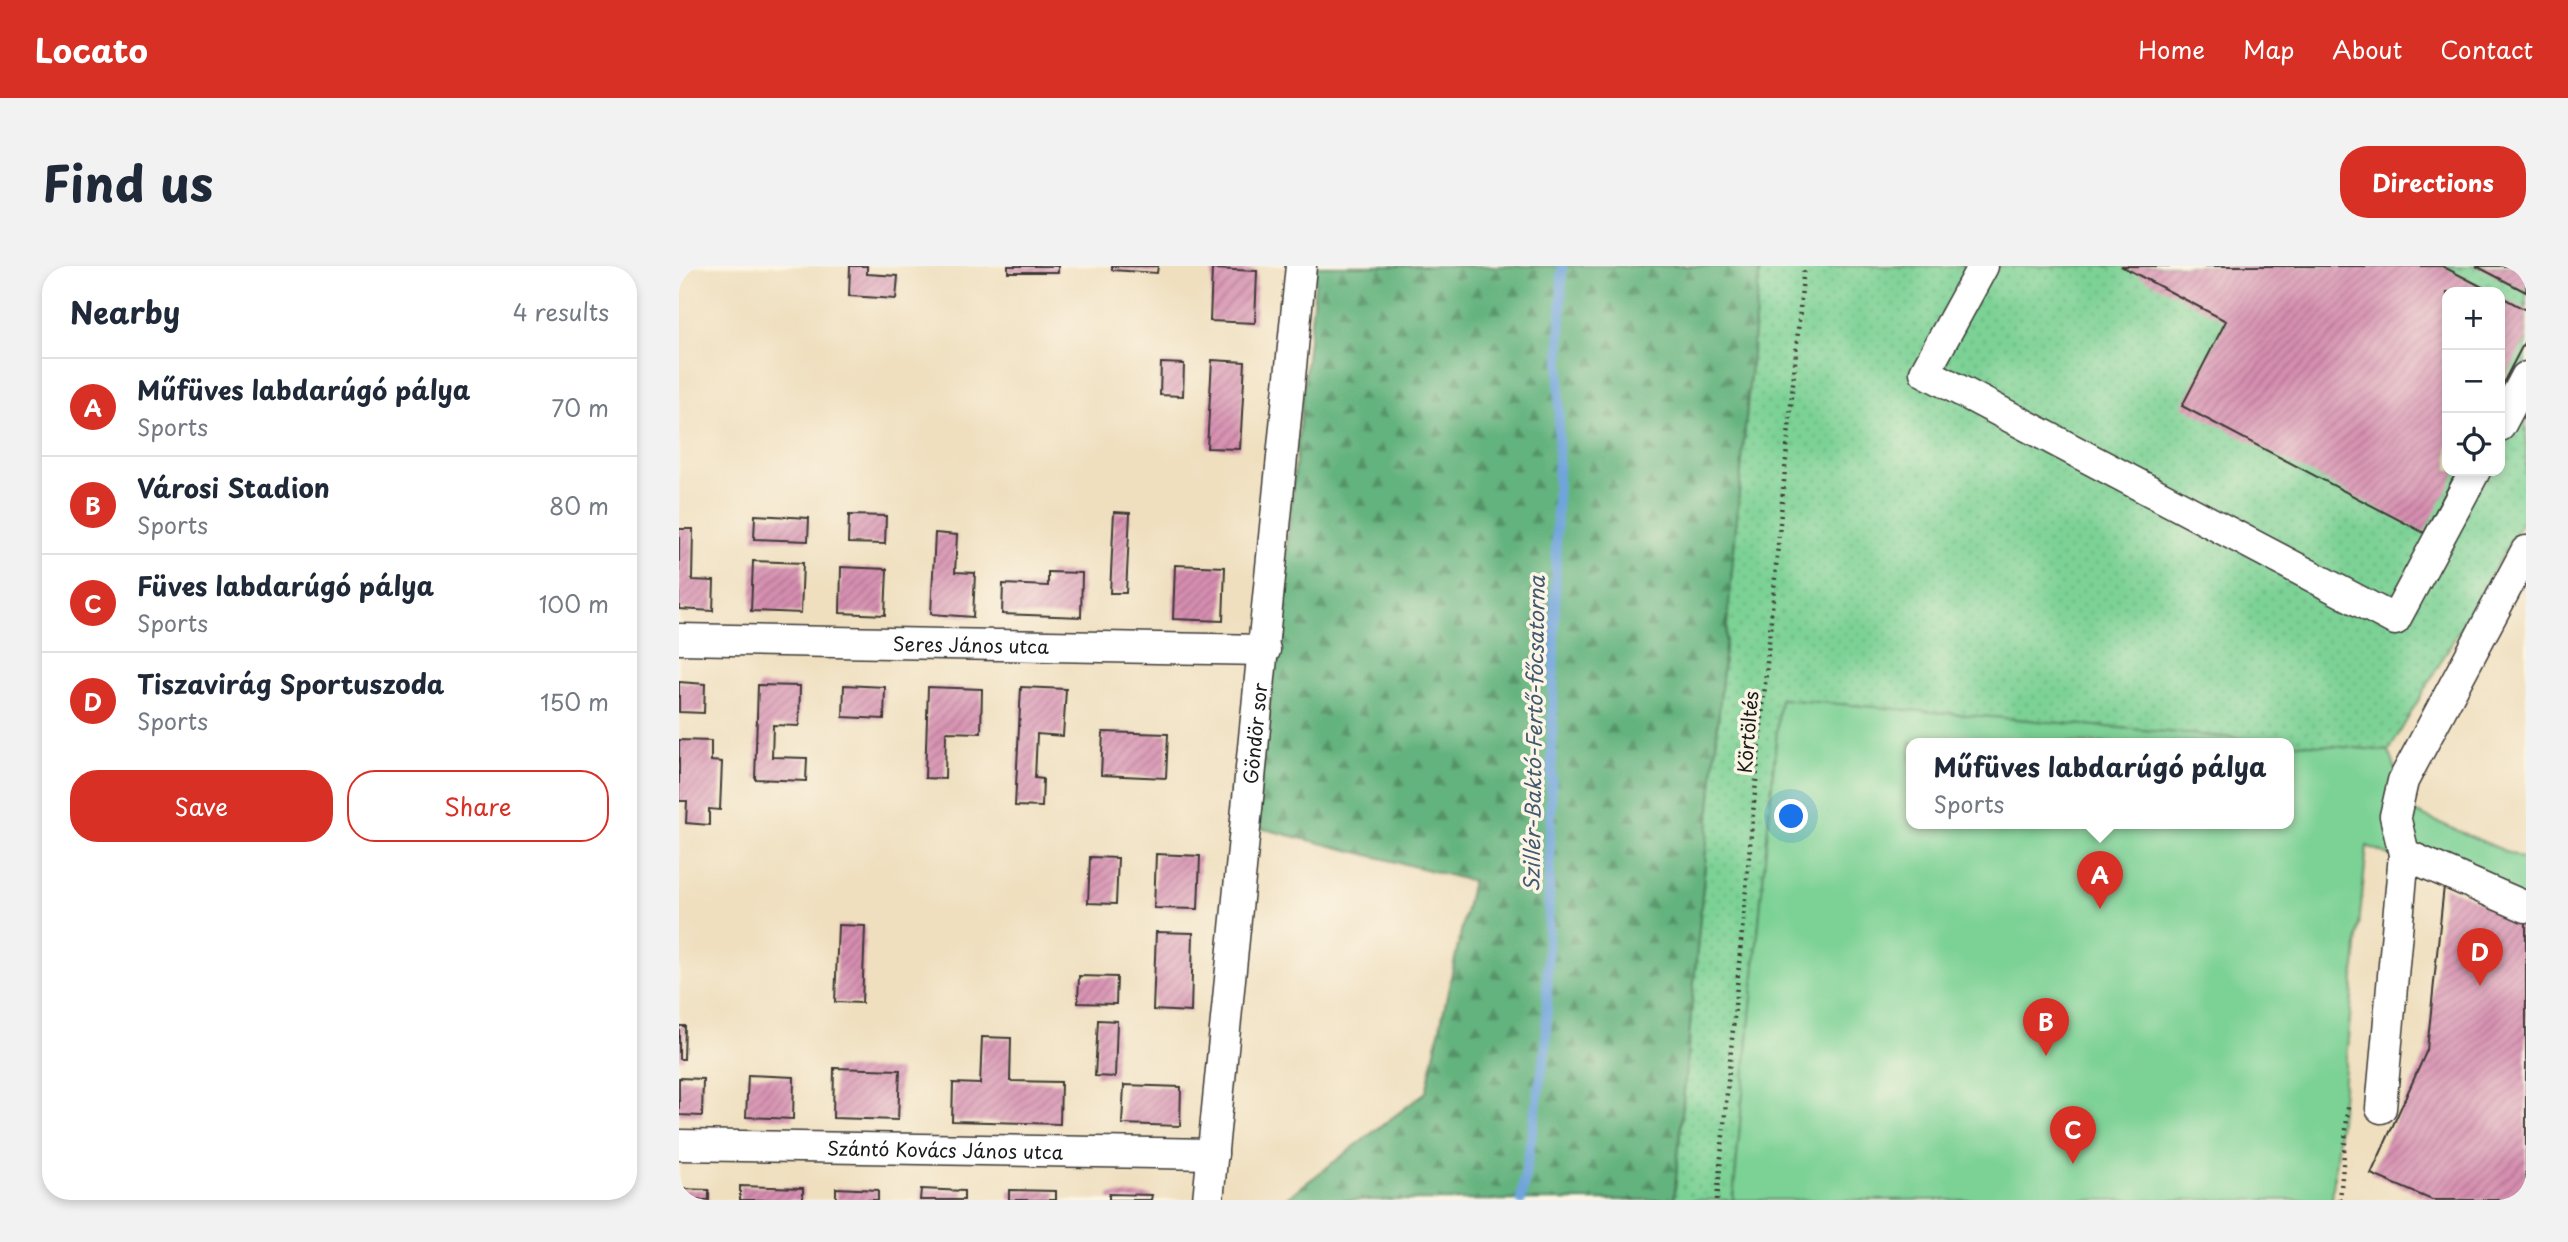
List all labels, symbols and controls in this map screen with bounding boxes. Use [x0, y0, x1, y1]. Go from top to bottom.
text: Locato [35, 24, 148, 74]
text: Home [2138, 31, 2205, 67]
text: Map [2243, 31, 2294, 67]
text: About [2332, 31, 2402, 67]
text: Contact [2440, 31, 2533, 67]
text: Find us [42, 145, 213, 219]
button: Directions [2340, 146, 2526, 218]
map controls [2442, 287, 2505, 476]
button: + [2442, 287, 2505, 350]
text: Nearby [70, 289, 180, 334]
text: 4 results [513, 294, 609, 329]
button: − [2442, 350, 2505, 413]
text: Műfüves labdarúgó pálya [137, 370, 470, 409]
text: A [84, 390, 102, 425]
text: 70 m [551, 390, 609, 425]
text: Sports [137, 409, 208, 444]
button: locate [2442, 413, 2505, 476]
text: Városi Stadion [137, 468, 330, 507]
text: B [85, 488, 101, 523]
text: 80 m [549, 488, 609, 523]
text: Sports [137, 507, 208, 542]
text: Füves labdarúgó pálya [137, 566, 434, 605]
water label: Szillér-Baktó-Fertő-főcsatorna [1514, 575, 1552, 892]
text: C [84, 586, 102, 621]
text: 100 m [539, 586, 609, 621]
text: Sports [137, 605, 208, 640]
street label: Seres János utca [893, 629, 1049, 660]
text: Tiszavirág Sportuszoda [137, 664, 444, 703]
street label: Göndör sor [1236, 681, 1273, 785]
text: D [84, 684, 102, 719]
text: 150 m [540, 684, 609, 719]
street label: Körtöltés [1729, 690, 1765, 774]
text: Sports [137, 703, 208, 738]
popup [1906, 738, 2294, 829]
text: Műfüves labdarúgó pálya [1933, 747, 2267, 786]
button: Save [70, 770, 333, 842]
button: Share [347, 770, 609, 842]
text: Sports [1933, 786, 2004, 821]
your location [1774, 799, 1808, 833]
pin: A [2077, 851, 2123, 909]
pin: D [2457, 928, 2503, 986]
pin: B [2023, 998, 2069, 1056]
pin: C [2050, 1106, 2096, 1164]
street label: Szántó Kovács János utca [827, 1133, 1064, 1165]

